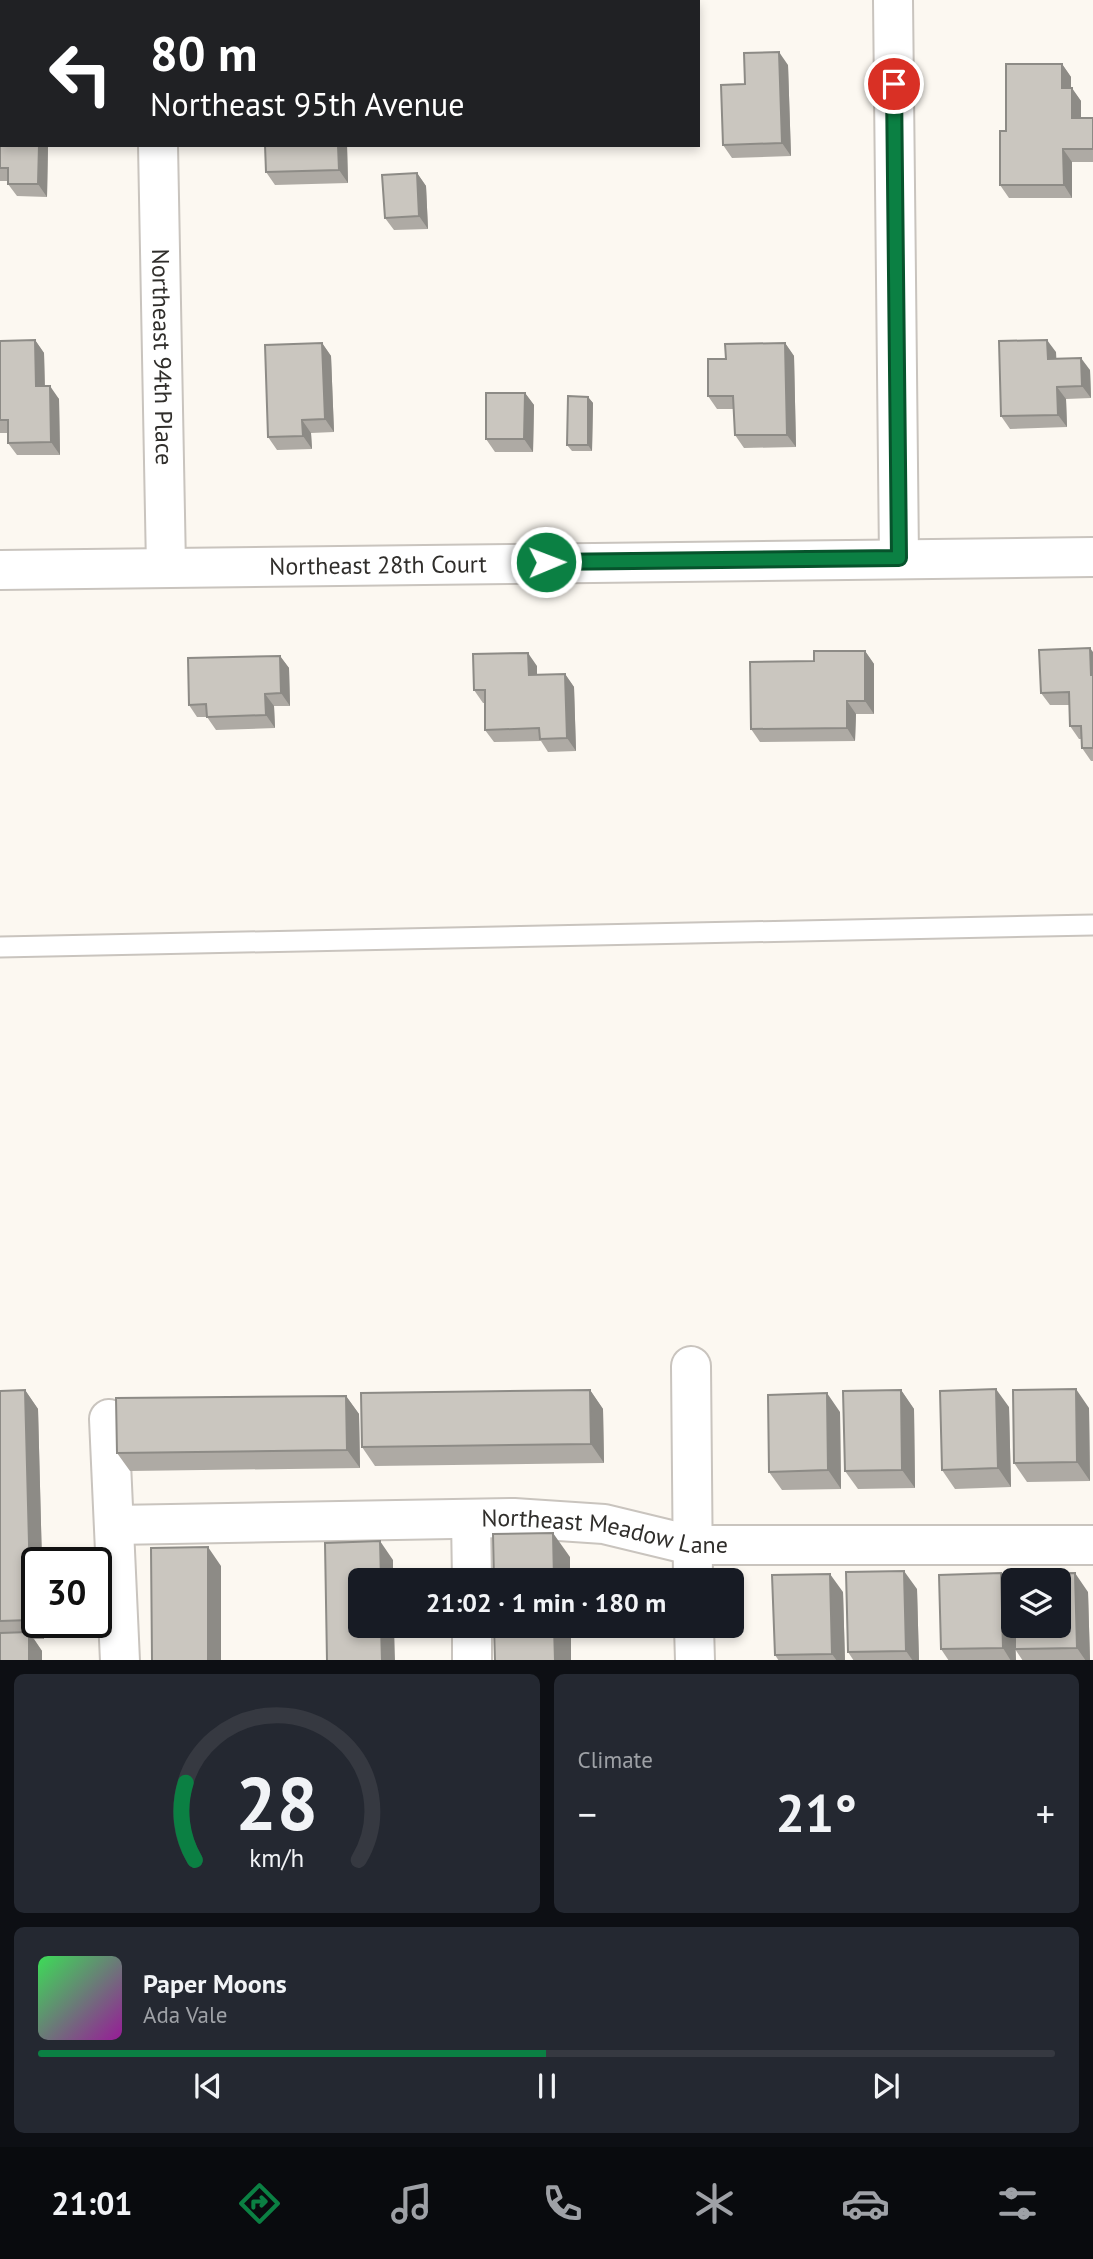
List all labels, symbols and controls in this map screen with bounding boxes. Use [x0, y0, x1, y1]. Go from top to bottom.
text: 80 m [150, 21, 257, 85]
icon: left [35, 28, 126, 119]
pin [864, 54, 924, 114]
icon: arrive [875, 65, 913, 103]
text: Northeast 95th Avenue [150, 83, 465, 125]
street label: Northeast 94th Place [145, 248, 180, 466]
position arrow [509, 525, 583, 599]
street label: Northeast 28th Court [269, 548, 487, 582]
street label: Northeast Meadow Lane [481, 1502, 728, 1560]
speed limit sign: 30 [21, 1547, 112, 1638]
map controls [1001, 1568, 1071, 1638]
button: layers [1001, 1568, 1071, 1638]
text: 21:02 · 1 min · 180 m [426, 1586, 666, 1619]
text: Climate [578, 1745, 653, 1774]
text: 28 [235, 1756, 318, 1850]
text: 21° [775, 1779, 857, 1846]
text: − [578, 1789, 597, 1838]
text: + [1036, 1789, 1055, 1838]
text: km/h [249, 1841, 304, 1873]
text: Paper Moons [143, 1967, 287, 2000]
text: Ada Vale [143, 2000, 227, 2029]
icon: previous [189, 2067, 227, 2105]
icon: pause [528, 2067, 566, 2105]
icon: next [867, 2067, 905, 2105]
icon: directions [235, 2179, 284, 2228]
icon: music [387, 2179, 436, 2228]
icon: phone [538, 2179, 587, 2228]
icon: climate [690, 2179, 739, 2228]
icon: car [841, 2179, 890, 2228]
icon: filters [993, 2179, 1042, 2228]
text: 21:01 [51, 2182, 132, 2224]

